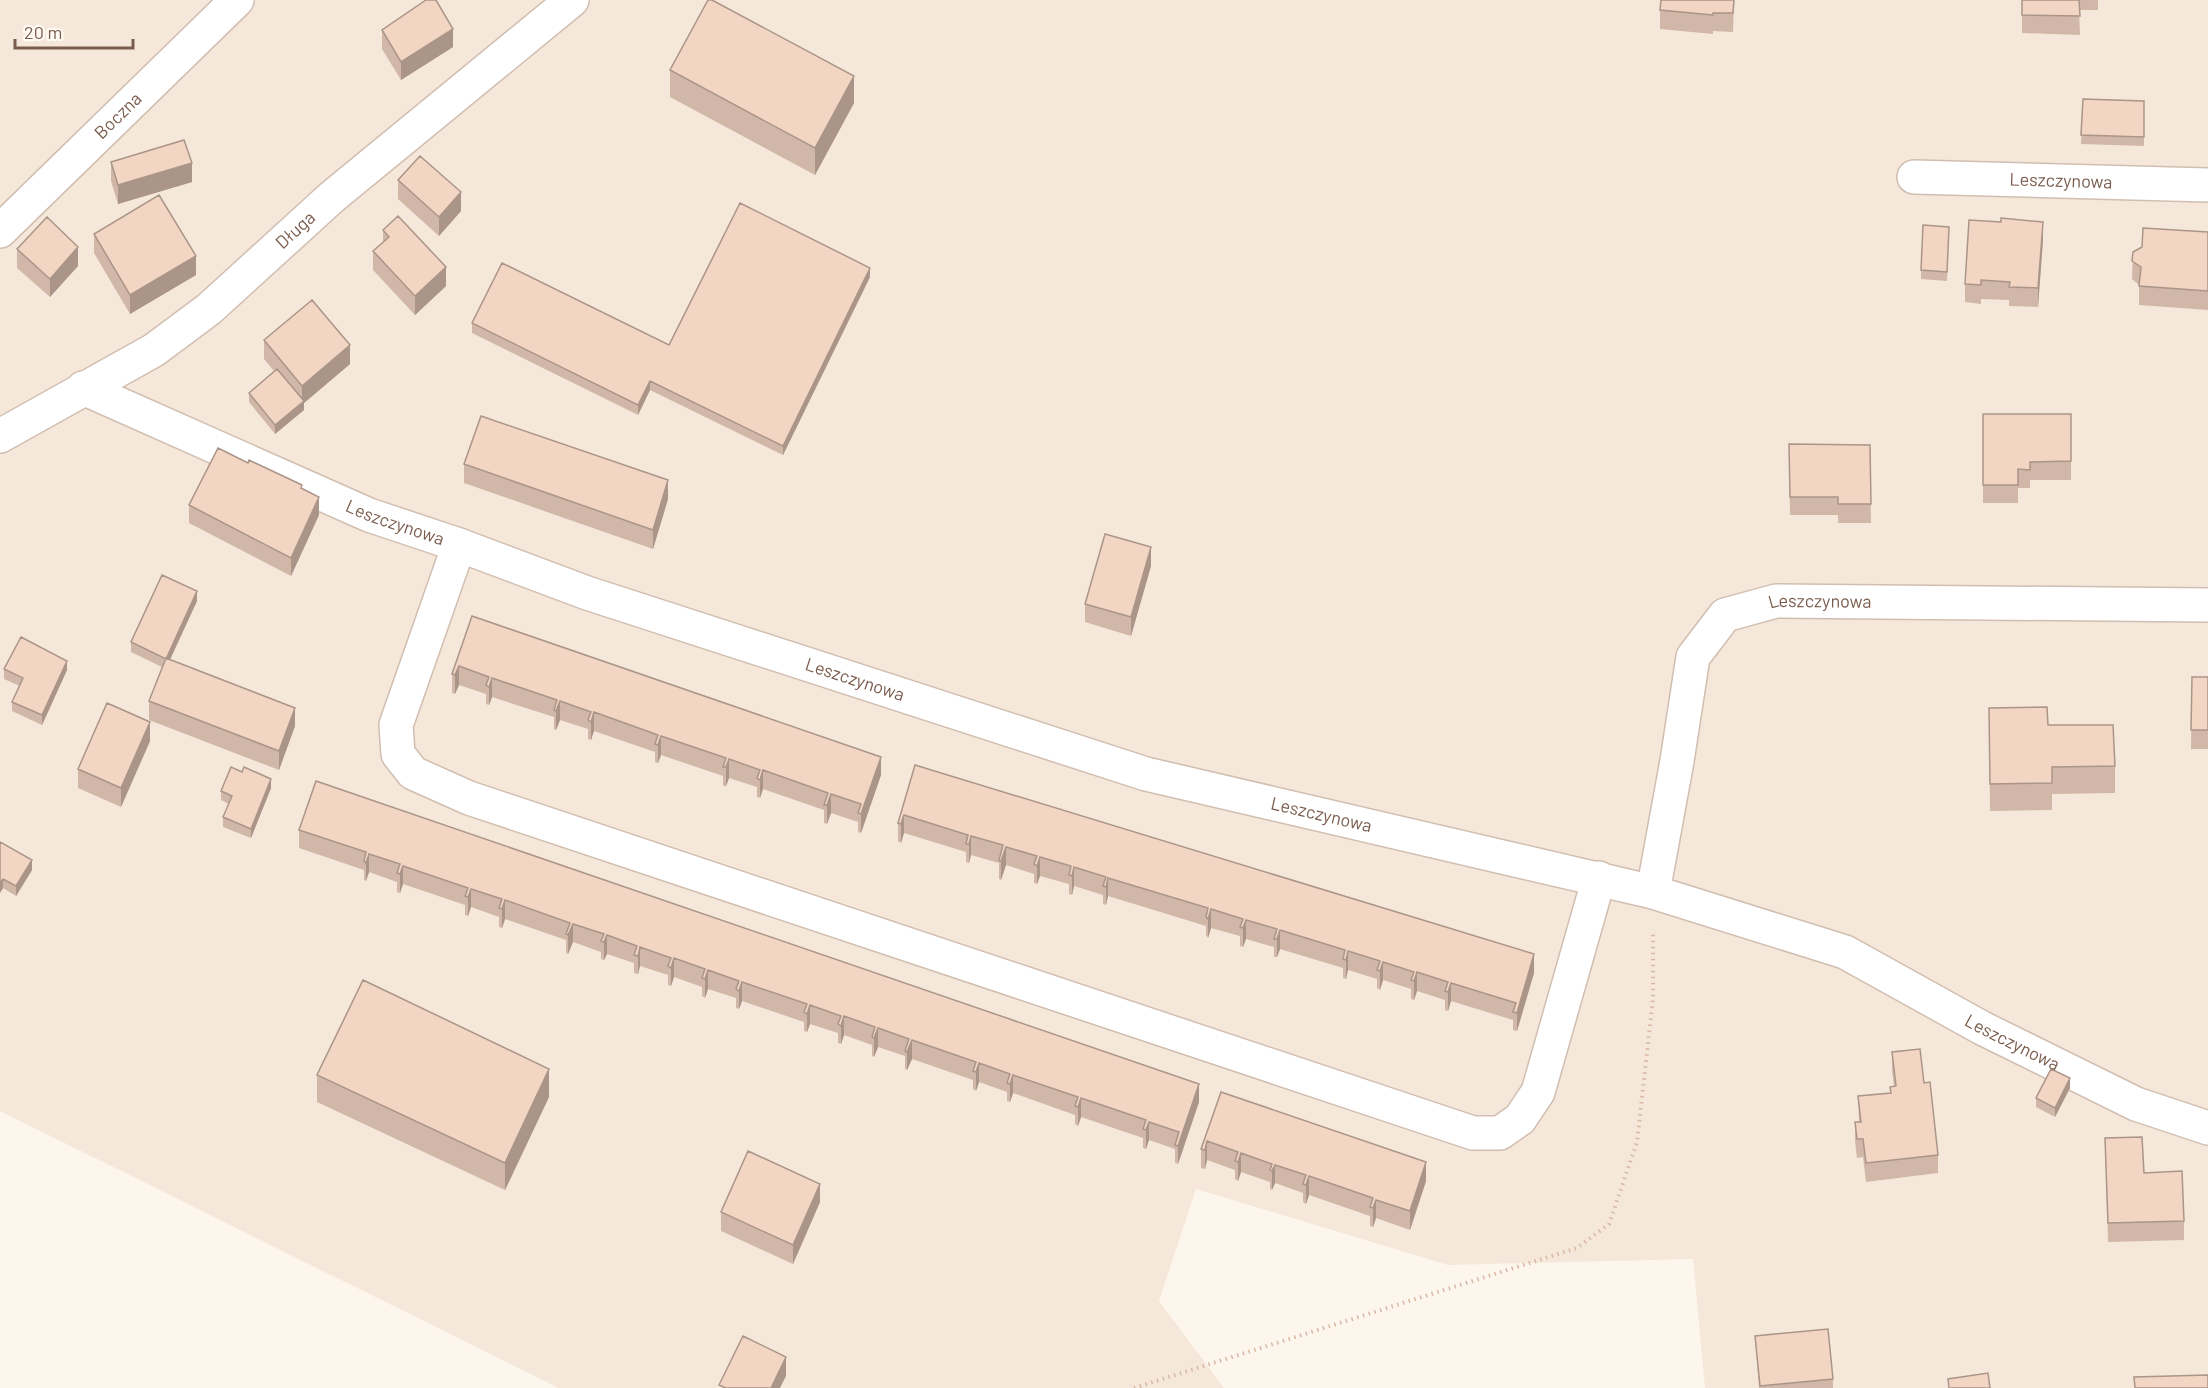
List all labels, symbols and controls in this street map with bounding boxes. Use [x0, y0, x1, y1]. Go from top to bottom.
scale bar [15, 12, 134, 50]
text: 20 m [24, 21, 62, 43]
street label: Boczna [89, 87, 146, 143]
street label: Leszczynowa [2009, 168, 2113, 192]
street label: Długa [271, 206, 319, 253]
street label: Leszczynowa [343, 494, 447, 549]
street label: Leszczynowa [1765, 589, 1872, 613]
street label: Leszczynowa [803, 652, 908, 705]
street label: Leszczynowa [1269, 791, 1374, 836]
street label: Leszczynowa [1961, 1009, 2064, 1075]

